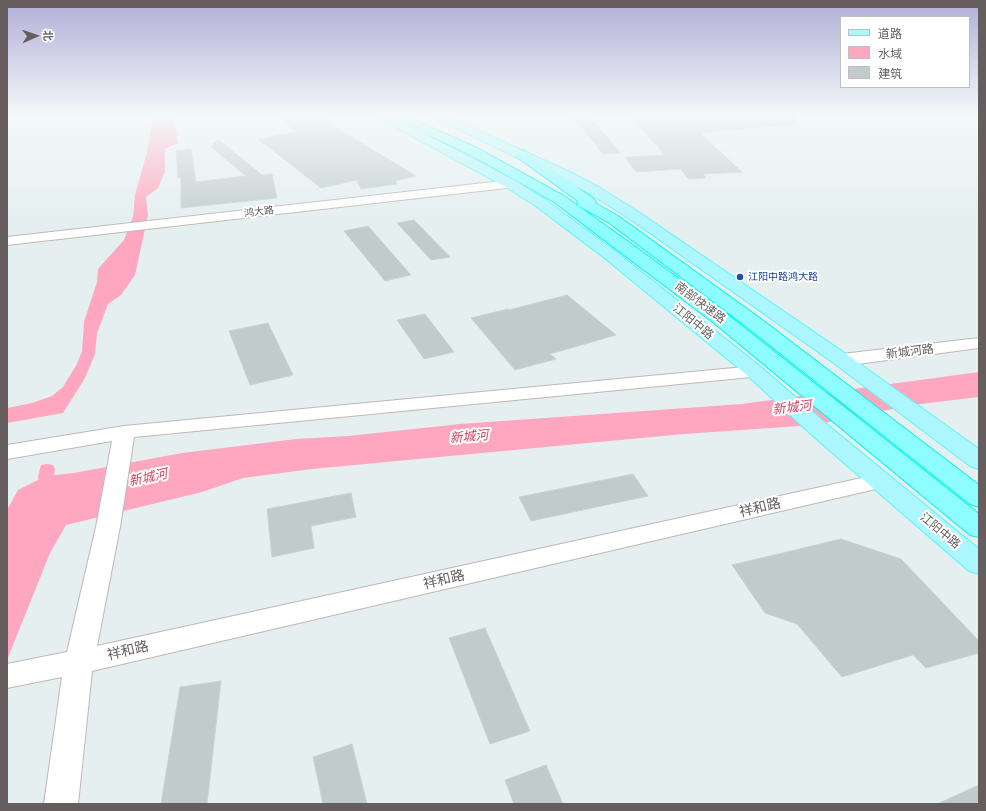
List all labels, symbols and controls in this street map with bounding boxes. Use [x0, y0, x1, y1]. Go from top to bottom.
north arrow [16, 16, 56, 56]
legend [840, 16, 970, 88]
text: 道路 [878, 26, 902, 41]
text: 北 [41, 30, 55, 41]
text: 水域 [878, 46, 902, 61]
text: 建筑 [878, 66, 902, 81]
street label: 鸿大路 [243, 204, 275, 220]
place label: 江阳中路鸿大路 [748, 271, 818, 283]
marker: 江阳中路鸿大路 [735, 272, 745, 282]
street label: 南部快速路 [672, 279, 728, 327]
street label: 江阳中路 [670, 301, 716, 343]
street label: 新城河路 [885, 342, 935, 362]
water label: 新城河 [772, 398, 812, 418]
water label: 新城河 [449, 428, 489, 446]
water label: 新城河 [127, 466, 169, 490]
street label: 祥和路 [738, 495, 782, 521]
street label: 江阳中路 [917, 510, 963, 552]
street label: 祥和路 [422, 567, 466, 593]
street label: 祥和路 [106, 638, 150, 664]

